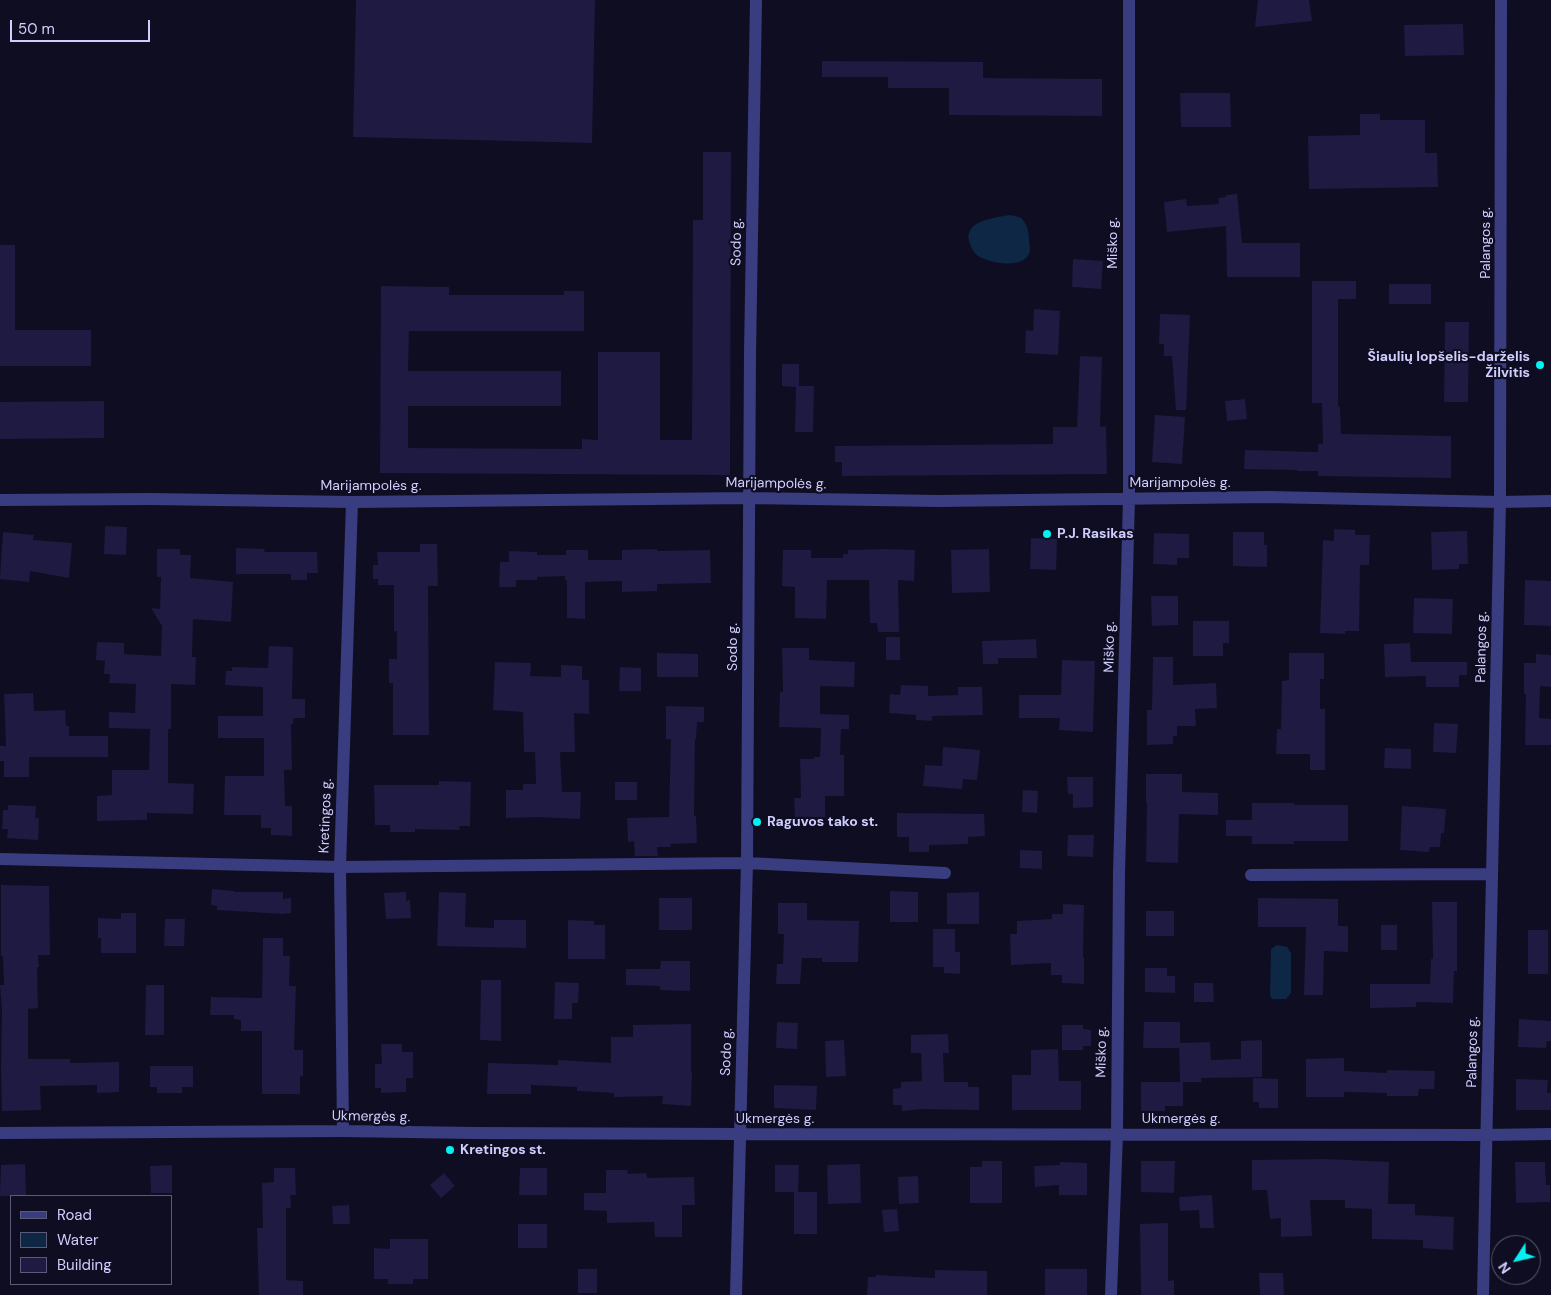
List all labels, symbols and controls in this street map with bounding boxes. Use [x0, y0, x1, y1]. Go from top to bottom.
scale bar [12, 10, 152, 42]
text: 50 m [18, 19, 55, 39]
street label: Palangos g. [1478, 207, 1494, 279]
street label: Miško g. [1105, 217, 1121, 269]
street label: Sodo g. [728, 218, 746, 266]
place label: Šiaulių lopšelis-darželis Žilvitis [1368, 349, 1530, 382]
marker: Šiaulių lopšelis-darželis Žilvitis [1534, 359, 1546, 371]
street label: Marijampolės g. [725, 475, 827, 493]
street label: Marijampolės g. [1130, 475, 1230, 491]
street label: Marijampolės g. [321, 478, 421, 494]
place label: P.J. Rasikas [1057, 526, 1134, 542]
marker: P.J. Rasikas [1041, 528, 1053, 540]
street label: Palangos g. [1473, 611, 1491, 683]
street label: Miško g. [1101, 621, 1119, 673]
street label: Sodo g. [725, 623, 741, 671]
street label: Kretingos g. [316, 778, 336, 854]
place label: Raguvos tako st. [767, 814, 878, 830]
marker: Raguvos tako st. [751, 816, 763, 828]
street label: Palangos g. [1464, 1016, 1482, 1088]
street label: Miško g. [1093, 1026, 1111, 1078]
street label: Sodo g. [718, 1028, 736, 1076]
street label: Ukmergės g. [332, 1108, 410, 1126]
street label: Ukmergės g. [736, 1111, 814, 1127]
street label: Ukmergės g. [1142, 1111, 1220, 1127]
place label: Kretingos st. [460, 1142, 546, 1158]
marker: Kretingos st. [444, 1144, 456, 1156]
legend [10, 1195, 172, 1285]
text: Road [57, 1205, 92, 1225]
text: Water [57, 1230, 98, 1250]
north arrow [1491, 1235, 1541, 1285]
text: Building [57, 1255, 112, 1275]
text: N [1494, 1259, 1515, 1277]

